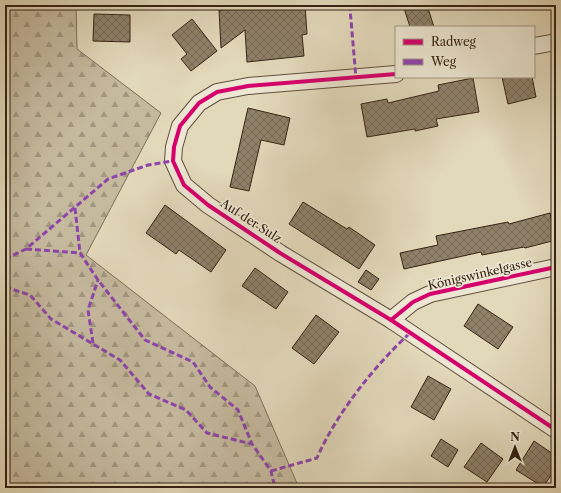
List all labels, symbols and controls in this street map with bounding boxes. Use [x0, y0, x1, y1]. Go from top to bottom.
legend [395, 26, 535, 78]
text: Radweg [431, 34, 477, 49]
text: Weg [430, 54, 457, 69]
street label: Auf der Sulz [217, 195, 285, 246]
street label: Königswinkelgasse [426, 254, 534, 293]
north arrow [495, 427, 535, 467]
text: N [510, 430, 520, 444]

